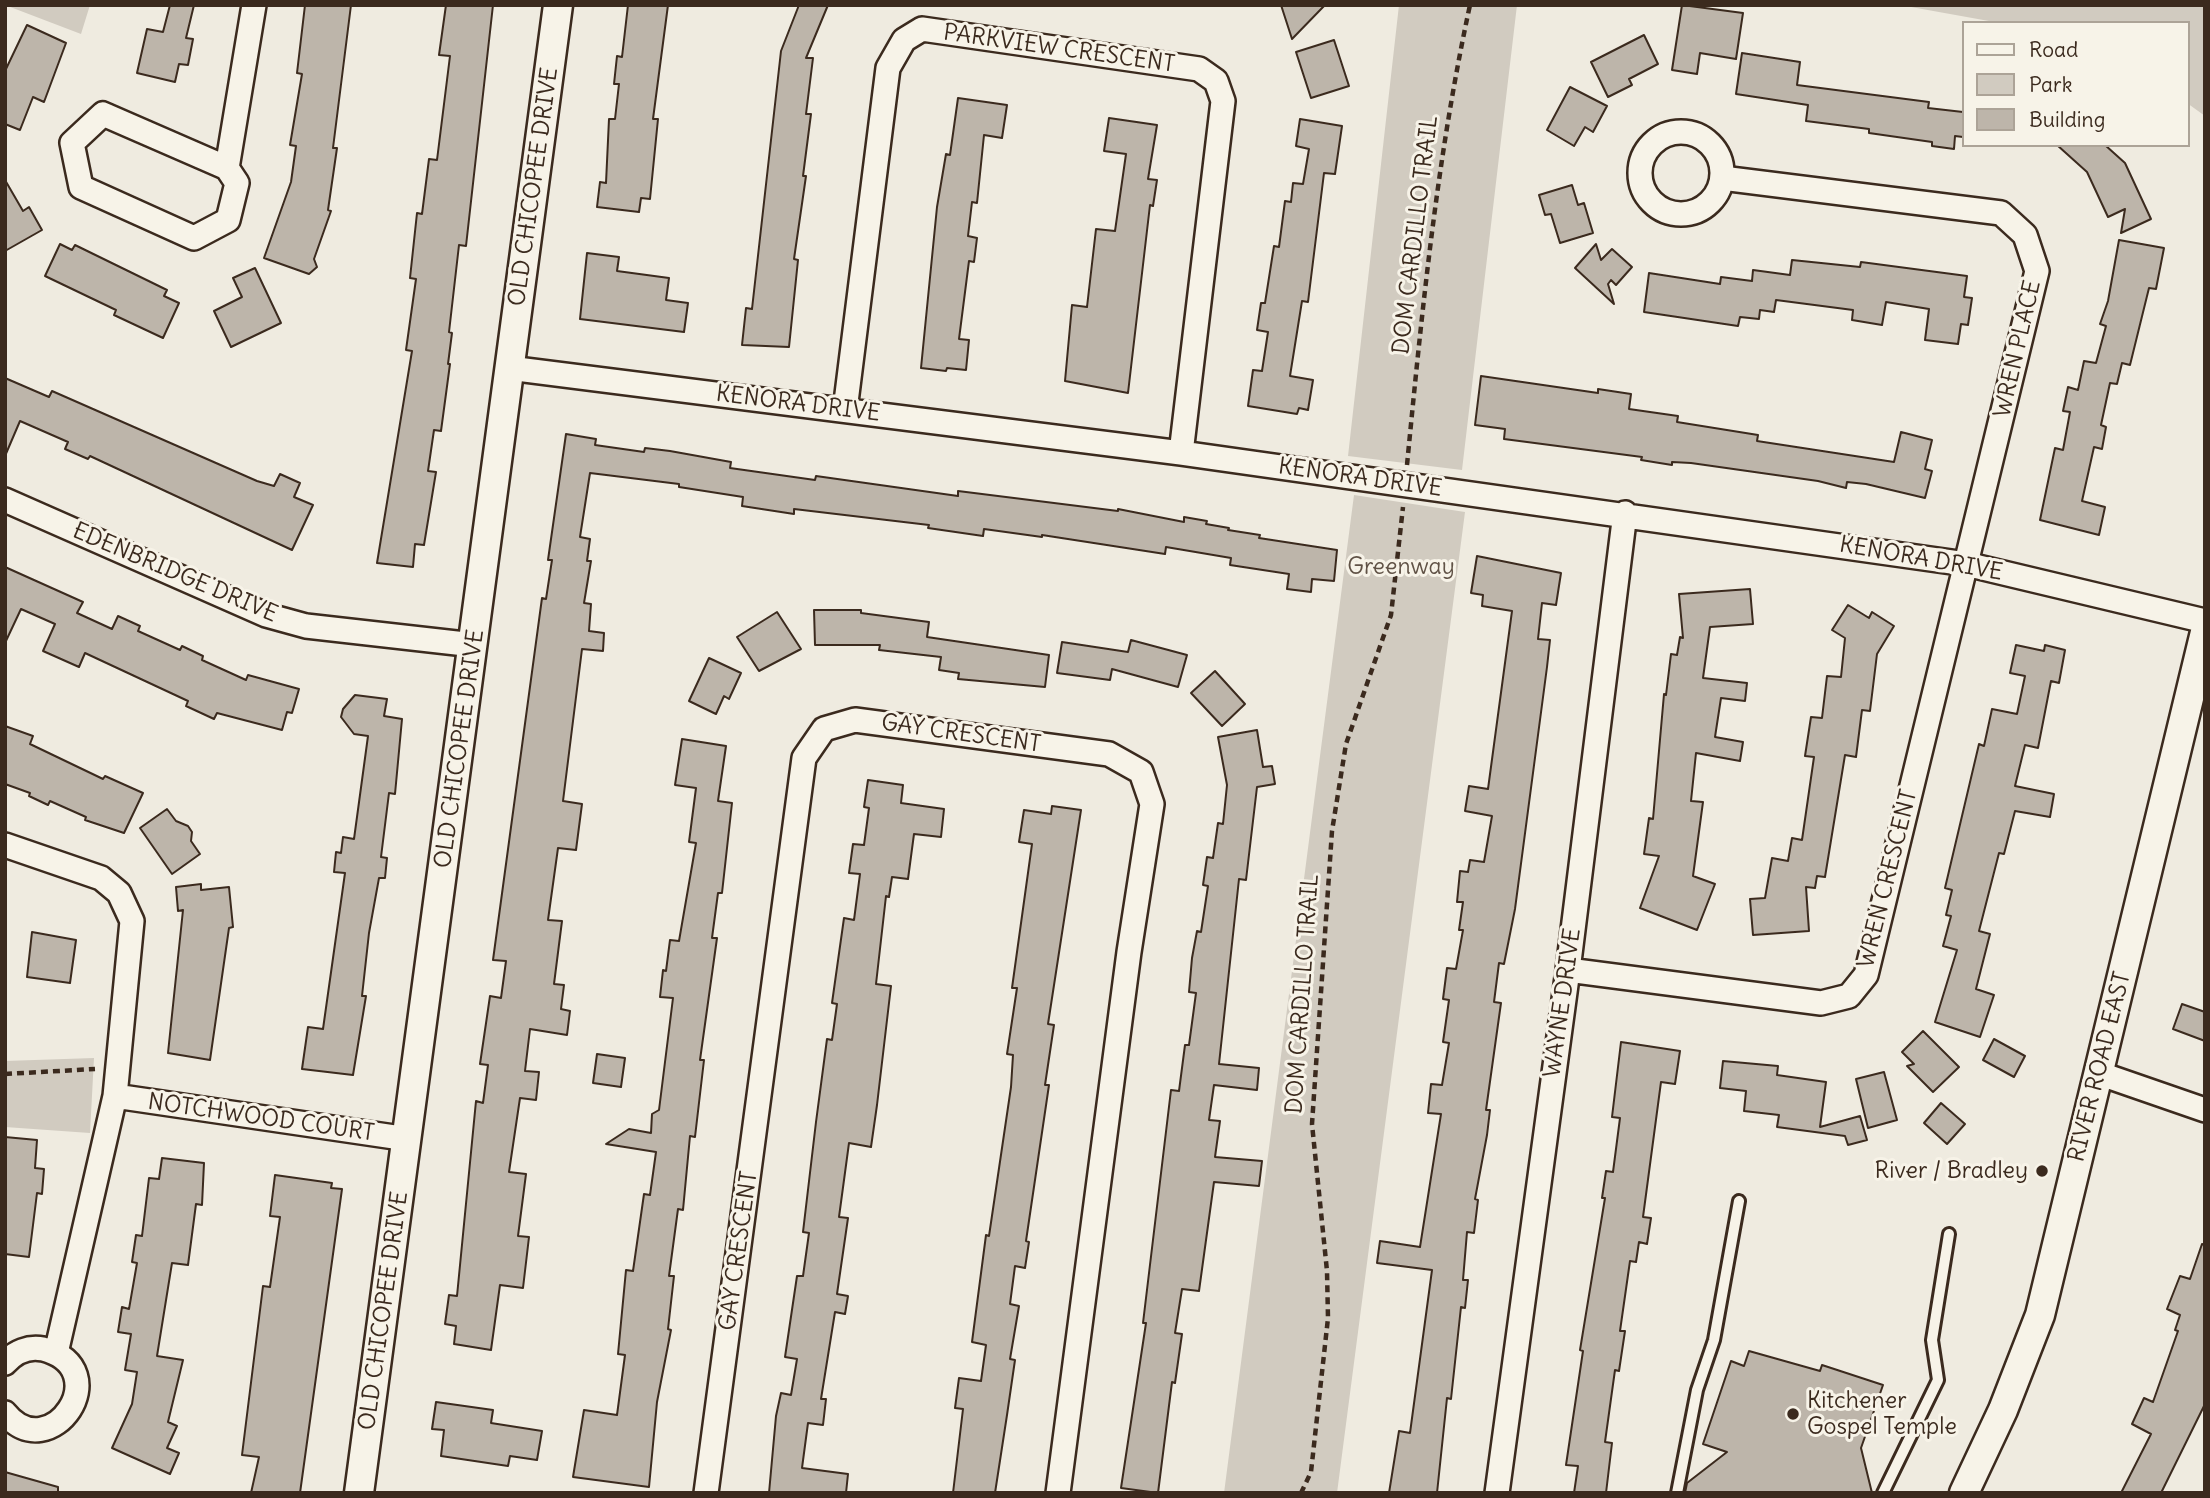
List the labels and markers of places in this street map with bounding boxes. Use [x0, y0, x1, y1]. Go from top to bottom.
place label: River / Bradley [1875, 1157, 2028, 1185]
marker: River / Bradley [2034, 1163, 2050, 1179]
place label: Kitchener Gospel Temple [1807, 1387, 1957, 1441]
marker: Kitchener Gospel Temple [1785, 1406, 1801, 1422]

